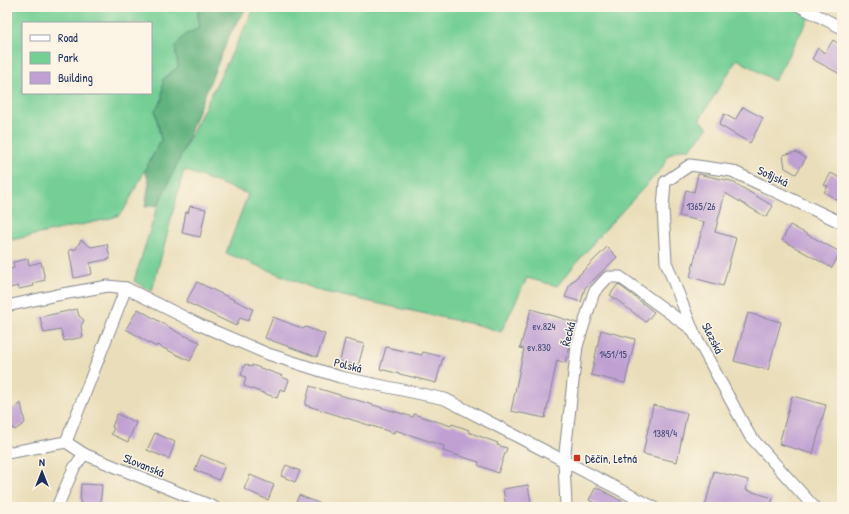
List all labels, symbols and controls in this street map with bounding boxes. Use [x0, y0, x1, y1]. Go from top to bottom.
legend [22, 22, 152, 94]
text: Road [58, 29, 78, 46]
text: Park [58, 49, 78, 66]
text: Building [58, 69, 93, 86]
street label: Sofijská [755, 161, 791, 191]
house number: 1365/26 [686, 200, 716, 213]
street label: Slezská [698, 319, 728, 357]
house number: ev.824 [533, 320, 556, 333]
street label: Řecká [557, 320, 579, 348]
house number: ev.830 [527, 341, 551, 354]
house number: 1451/15 [599, 348, 627, 361]
street label: Polská [332, 353, 364, 377]
house number: 1389/4 [653, 427, 677, 440]
street label: Slovanská [121, 449, 167, 481]
place label: Děčín, Letná [585, 450, 637, 467]
north arrow [22, 452, 62, 492]
marker: Děčín, Letná [572, 453, 582, 463]
text: N [39, 455, 45, 469]

